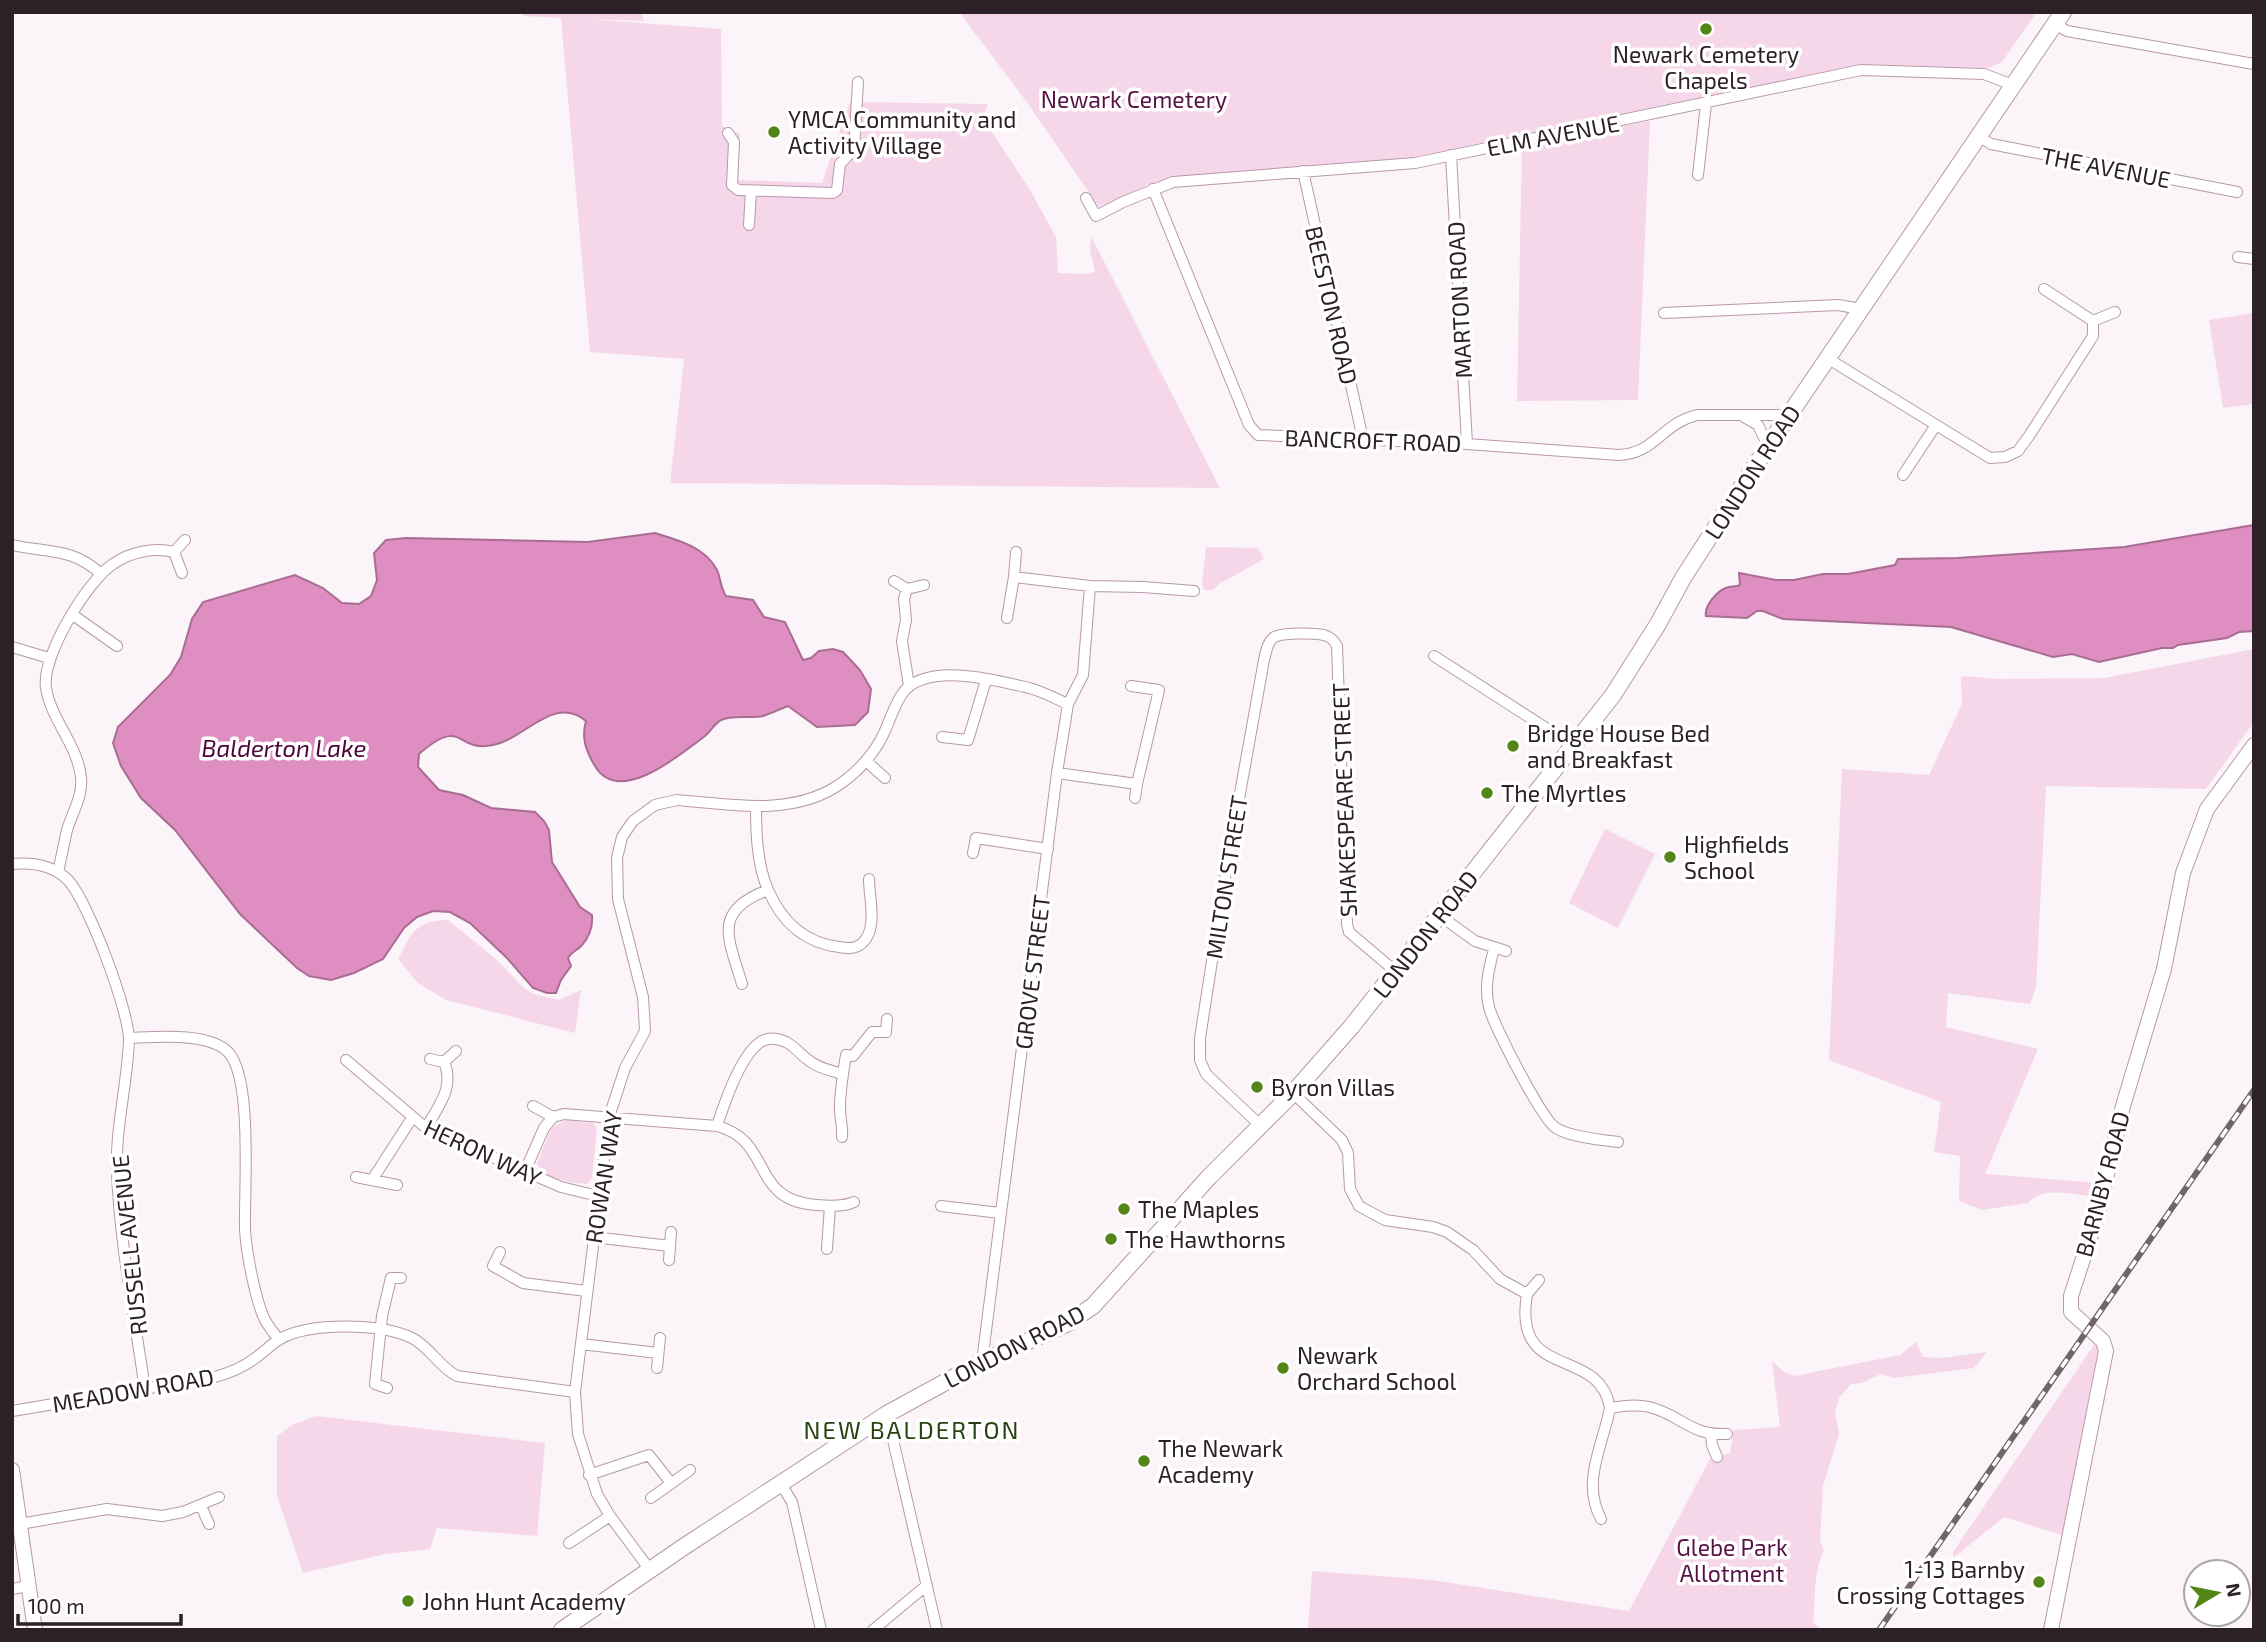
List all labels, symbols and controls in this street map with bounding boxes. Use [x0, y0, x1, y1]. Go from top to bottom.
marker: Newark Cemetery Chapels [1698, 21, 1714, 37]
place label: Newark Cemetery Chapels [1613, 40, 1799, 94]
park label: Newark Cemetery [1041, 85, 1227, 113]
place label: YMCA Community and Activity Village [788, 105, 1017, 159]
street label: ELM AVENUE [1484, 108, 1622, 162]
marker: YMCA Community and Activity Village [766, 124, 782, 140]
street label: THE AVENUE [2039, 141, 2173, 193]
street label: MARTON ROAD [1441, 221, 1477, 379]
street label: BEESTON ROAD [1300, 223, 1364, 387]
street label: LONDON ROAD [1698, 400, 1806, 544]
street label: BANCROFT ROAD [1284, 423, 1462, 457]
street label: SHAKESPEARE STREET [1326, 682, 1362, 918]
place label: Bridge House Bed and Breakfast [1527, 719, 1710, 773]
water label: Balderton Lake [202, 733, 366, 762]
marker: Bridge House Bed and Breakfast [1505, 738, 1521, 754]
place label: The Myrtles [1501, 779, 1626, 807]
marker: The Myrtles [1479, 785, 1495, 801]
street label: MILTON STREET [1199, 793, 1253, 961]
place label: Highfields School [1684, 830, 1789, 884]
marker: Highfields School [1662, 849, 1678, 865]
street label: LONDON ROAD [1367, 865, 1483, 1003]
street label: GROVE STREET [1009, 893, 1055, 1051]
place label: Byron Villas [1271, 1073, 1395, 1101]
marker: Byron Villas [1249, 1079, 1265, 1095]
street label: BARNBY ROAD [2069, 1108, 2135, 1260]
street label: ROWAN WAY [579, 1109, 627, 1245]
street label: HERON WAY [420, 1113, 546, 1191]
street label: RUSSELL AVENUE [106, 1154, 152, 1336]
place label: The Maples [1138, 1195, 1259, 1223]
marker: The Maples [1116, 1201, 1132, 1217]
place label: The Hawthorns [1125, 1225, 1286, 1253]
marker: The Hawthorns [1103, 1231, 1119, 1247]
street label: LONDON ROAD [939, 1299, 1089, 1393]
place label: Newark Orchard School [1297, 1341, 1456, 1395]
marker: Newark Orchard School [1275, 1360, 1291, 1376]
street label: MEADOW ROAD [50, 1362, 216, 1418]
district label: NEW BALDERTON [804, 1415, 1020, 1444]
place label: The Newark Academy [1158, 1434, 1284, 1488]
marker: The Newark Academy [1136, 1453, 1152, 1469]
park label: Glebe Park Allotment [1676, 1533, 1788, 1587]
place label: 1-13 Barnby Crossing Cottages [1836, 1555, 2025, 1609]
north arrow [2182, 1558, 2252, 1628]
marker: 1-13 Barnby Crossing Cottages [2031, 1574, 2047, 1590]
text: N [2222, 1581, 2247, 1599]
scale bar [18, 1582, 180, 1626]
place label: John Hunt Academy [422, 1587, 626, 1615]
text: 100 m [28, 1593, 85, 1618]
marker: John Hunt Academy [400, 1593, 416, 1609]

